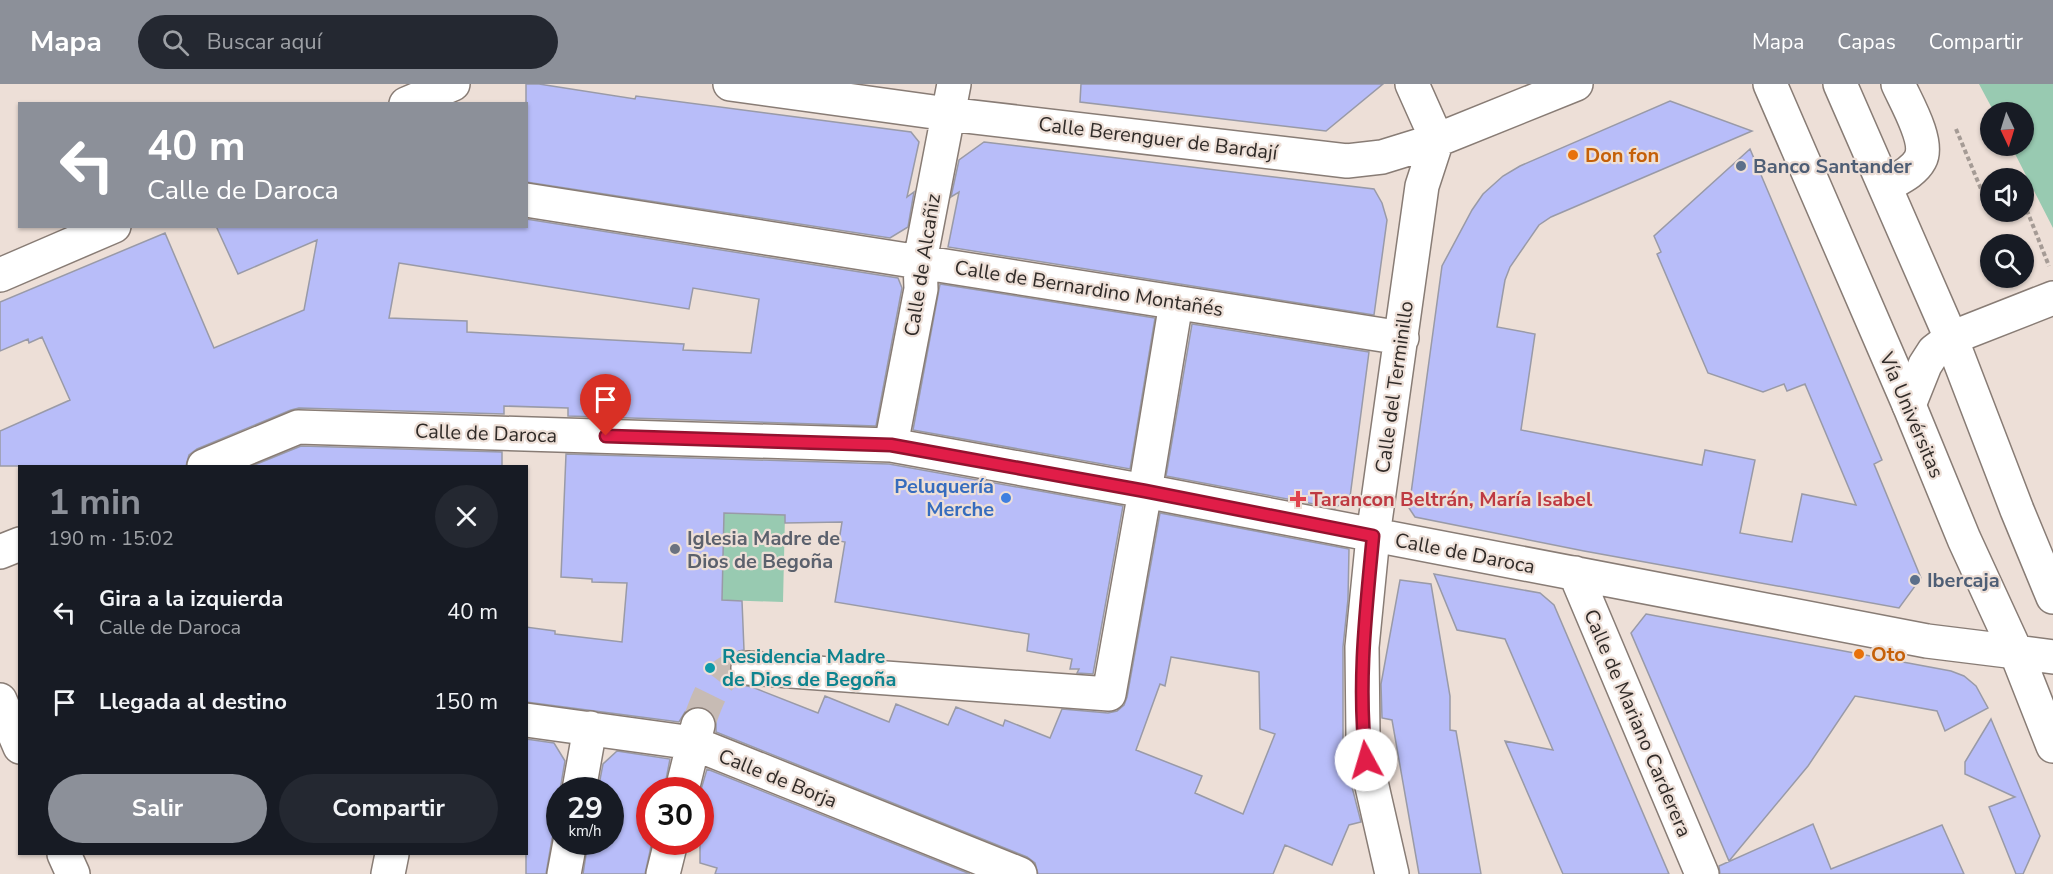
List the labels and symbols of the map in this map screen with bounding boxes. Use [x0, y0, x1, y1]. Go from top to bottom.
north arrow [1980, 102, 2034, 156]
street label: Calle Berenguer de Bardají [1037, 110, 1280, 167]
place label: Don fon [1585, 142, 1659, 169]
marker: Don fon [1566, 148, 1580, 162]
place label: Banco Santander [1753, 153, 1912, 180]
marker: Banco Santander [1734, 159, 1748, 173]
street label: Calle de Alcañiz [898, 192, 947, 338]
street label: Calle de Bernardino Montañés [953, 254, 1225, 323]
street label: Calle del Terminillo [1369, 299, 1420, 475]
street label: Vía Univérsitas [1873, 347, 1950, 482]
pin [580, 374, 631, 436]
street label: Calle de Daroca [415, 418, 557, 449]
place label: Peluquería Merche [894, 473, 994, 523]
place label: Tarancon Beltrán, María Isabel [1310, 486, 1593, 513]
marker: Peluquería Merche [999, 491, 1013, 505]
marker: Tarancon Beltrán, María Isabel [1291, 492, 1305, 506]
place label: Iglesia Madre de Dios de Begoña [687, 525, 840, 575]
street label: Calle de Daroca [1393, 527, 1537, 580]
marker: Iglesia Madre de Dios de Begoña [668, 542, 682, 556]
place label: Ibercaja [1927, 567, 2000, 594]
marker: Ibercaja [1908, 573, 1922, 587]
street label: Calle de Mariano Carderera [1577, 605, 1698, 841]
place label: Oto [1871, 641, 1906, 668]
place label: Residencia Madre de Dios de Begoña [722, 643, 896, 693]
marker: Oto [1852, 647, 1866, 661]
marker: Residencia Madre de Dios de Begoña [703, 661, 717, 675]
position arrow [1334, 728, 1398, 792]
street label: Calle de Borja [714, 742, 841, 815]
speed limit sign: 30 [636, 777, 714, 855]

